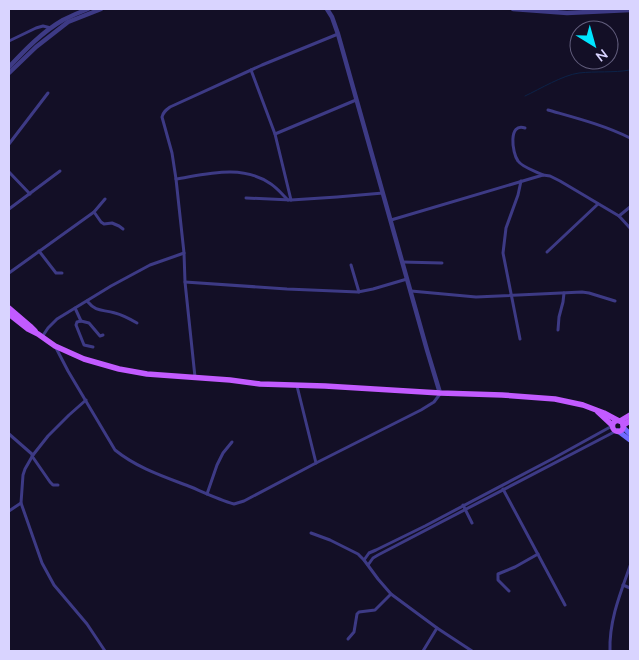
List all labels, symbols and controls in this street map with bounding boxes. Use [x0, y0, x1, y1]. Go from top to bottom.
north arrow [569, 20, 619, 70]
text: N [592, 45, 611, 66]

